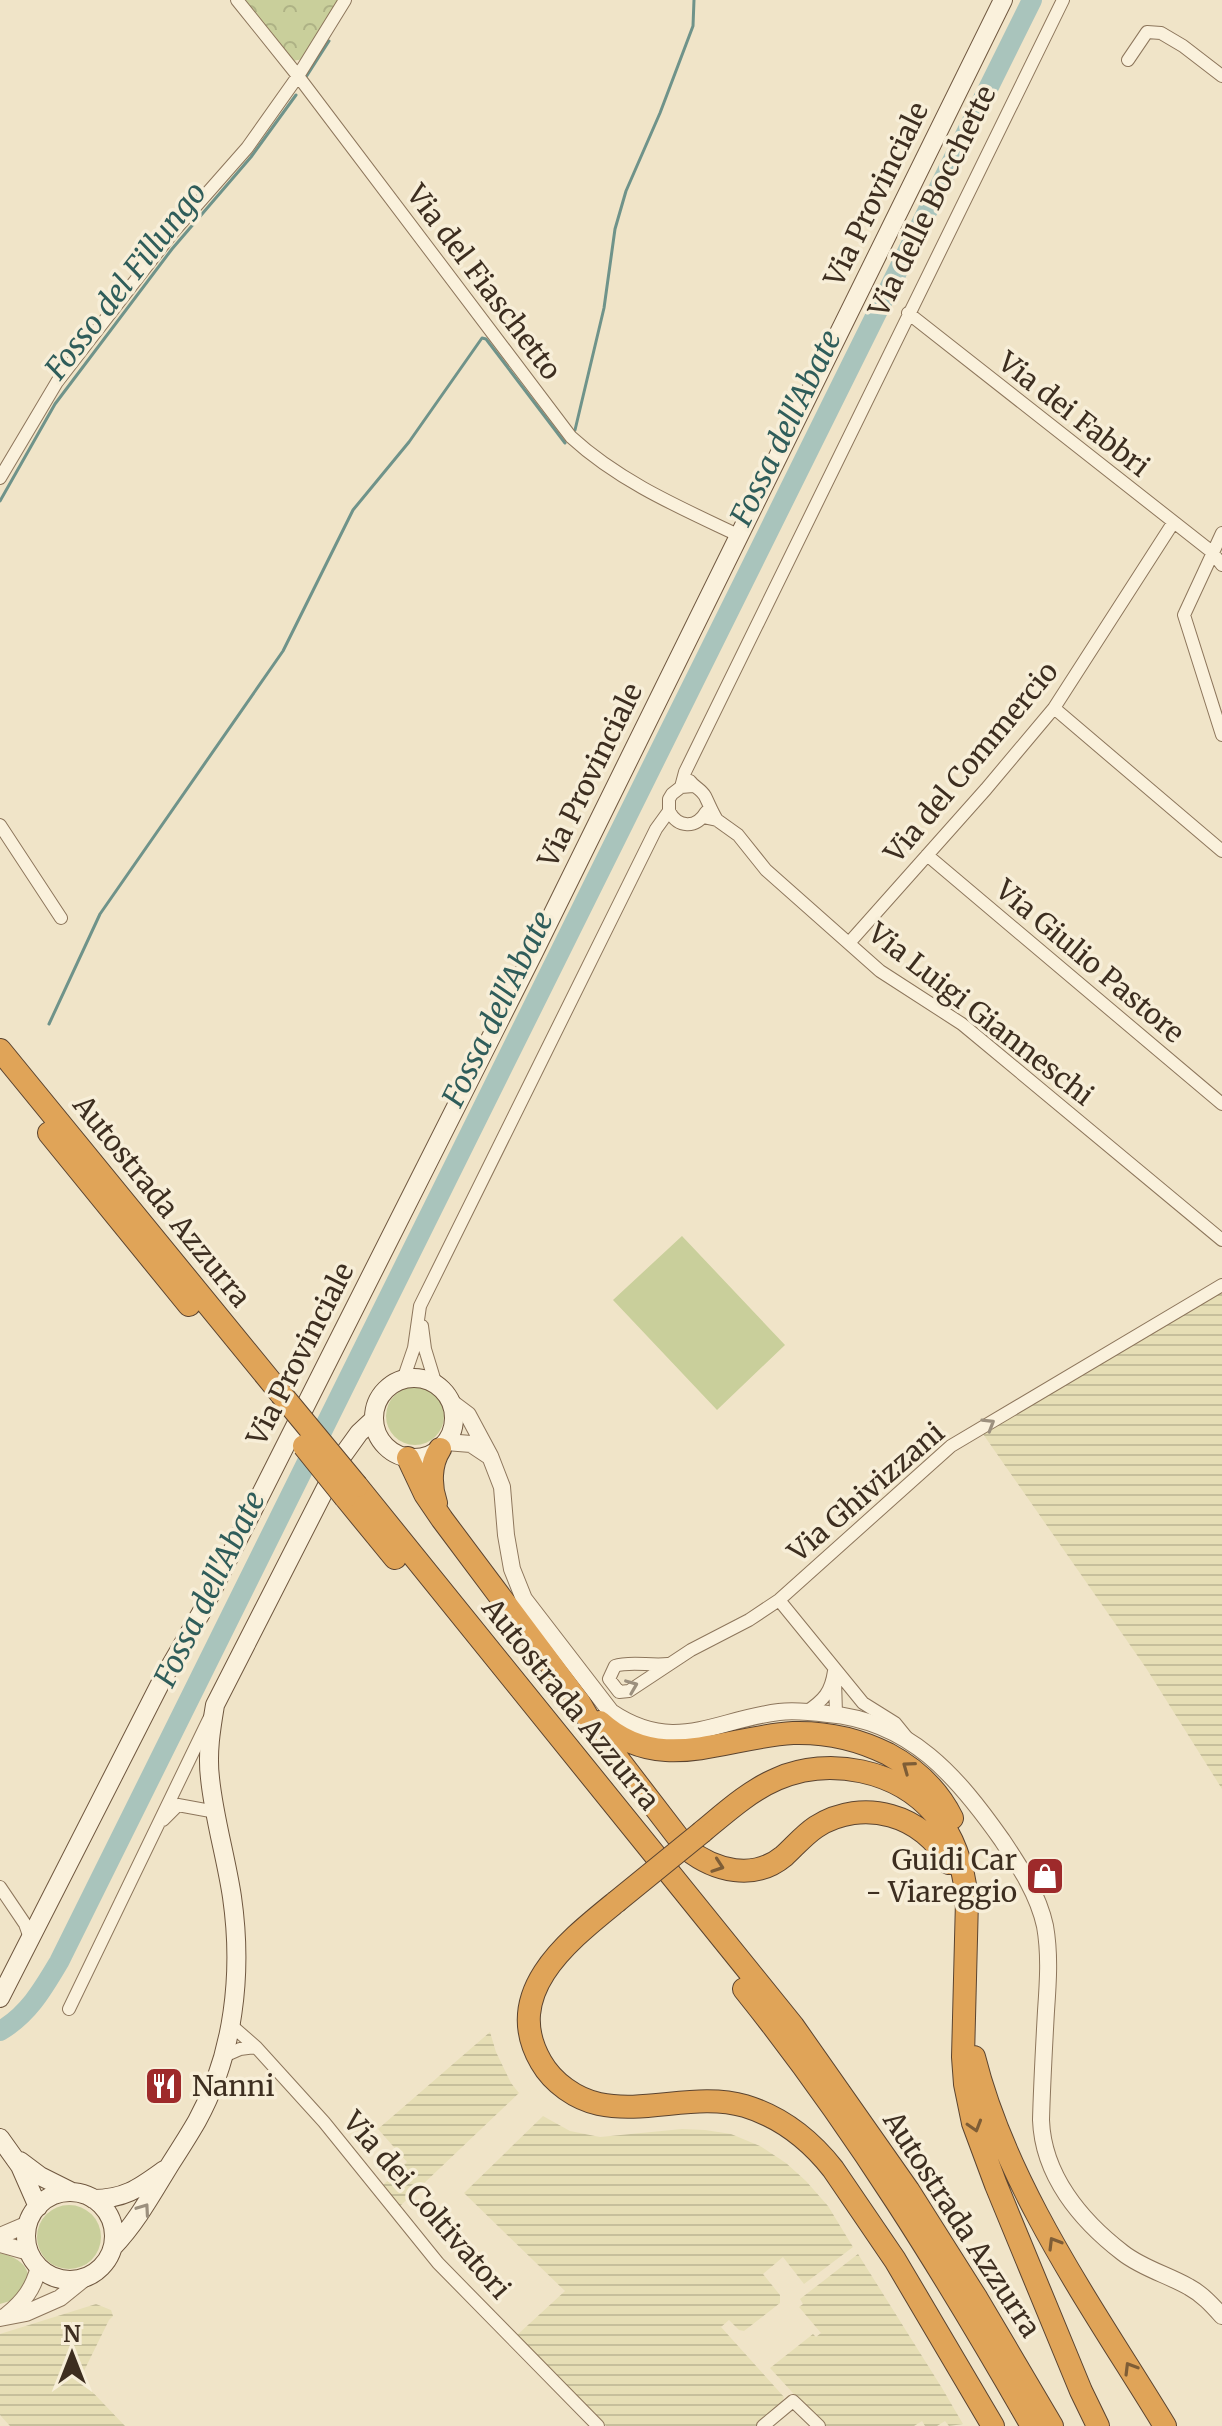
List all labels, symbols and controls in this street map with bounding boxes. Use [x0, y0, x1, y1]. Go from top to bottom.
street label: Via delle Bocchette [860, 79, 1004, 323]
street label: Via Provinciale [815, 96, 936, 293]
water label: Fosso del Fillungo [36, 174, 214, 388]
street label: Via del Fiaschetto [398, 176, 569, 387]
water label: Fossa dell'Abate [721, 323, 849, 533]
street label: Via dei Fabbri [990, 343, 1157, 484]
street label: Via del Commercio [876, 654, 1066, 871]
street label: Via Provinciale [529, 677, 650, 874]
street label: Via Giulio Pastore [987, 871, 1192, 1050]
water label: Fossa dell'Abate [433, 904, 561, 1114]
street label: Via Luigi Gianneschi [860, 914, 1101, 1113]
street label: Autostrada Azzurra [65, 1087, 259, 1314]
street label: Via Provinciale [238, 1257, 362, 1452]
street label: Via Ghivizzani [780, 1414, 952, 1570]
one-way arrow [980, 1418, 995, 1434]
water label: Fossa dell'Abate [145, 1484, 273, 1694]
street label: Autostrada Azzurra [474, 1590, 668, 1817]
one-way arrow [623, 1680, 638, 1696]
one-way arrow [902, 1762, 916, 1777]
place label: Guidi Car - Viareggio [865, 1842, 1017, 1910]
shop icon: Guidi Car - Viareggio [1024, 1855, 1066, 1897]
one-way arrow [710, 1856, 724, 1872]
restaurant icon: Nanni [143, 2065, 185, 2107]
place label: Nanni [192, 2068, 274, 2104]
street label: Via dei Coltivatori [335, 2103, 518, 2306]
street label: Autostrada Azzurra [875, 2103, 1049, 2344]
one-way arrow [966, 2119, 982, 2132]
one-way arrow [134, 2203, 149, 2217]
one-way arrow [1048, 2237, 1063, 2252]
north arrow [32, 2314, 112, 2394]
text: N [63, 2320, 81, 2348]
one-way arrow [1124, 2362, 1140, 2377]

